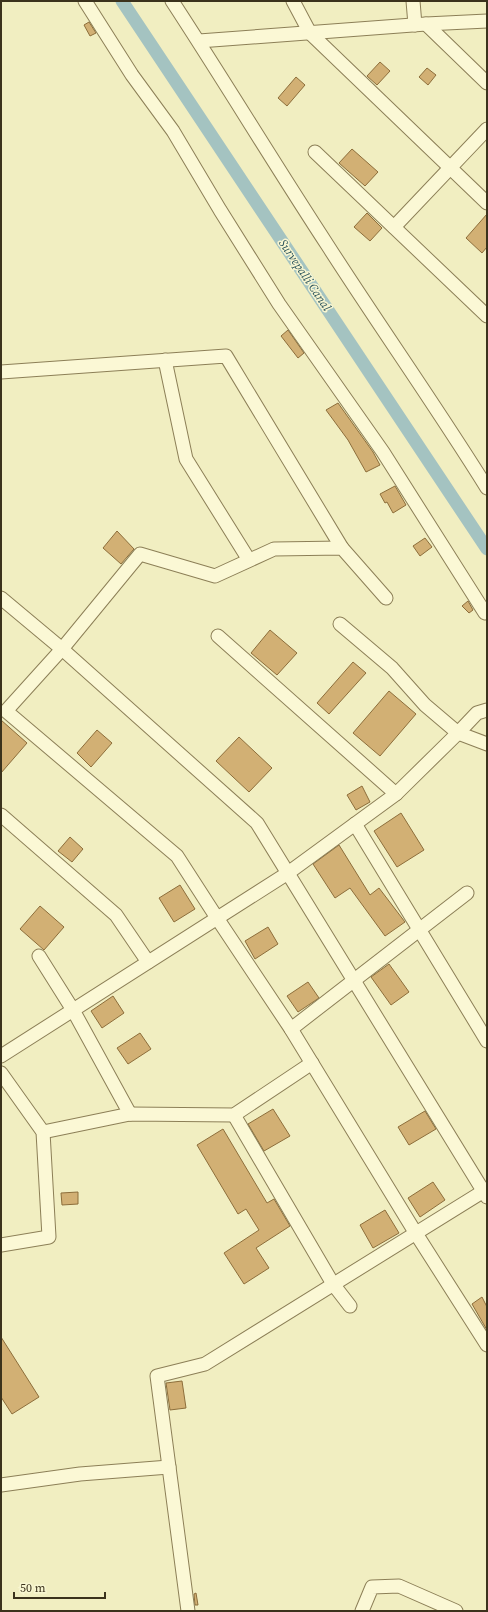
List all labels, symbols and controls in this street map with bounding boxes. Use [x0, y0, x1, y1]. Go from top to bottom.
water label: Survepalli Canal [275, 236, 335, 315]
scale bar [14, 1574, 105, 1600]
text: 50 m [20, 1580, 46, 1596]

